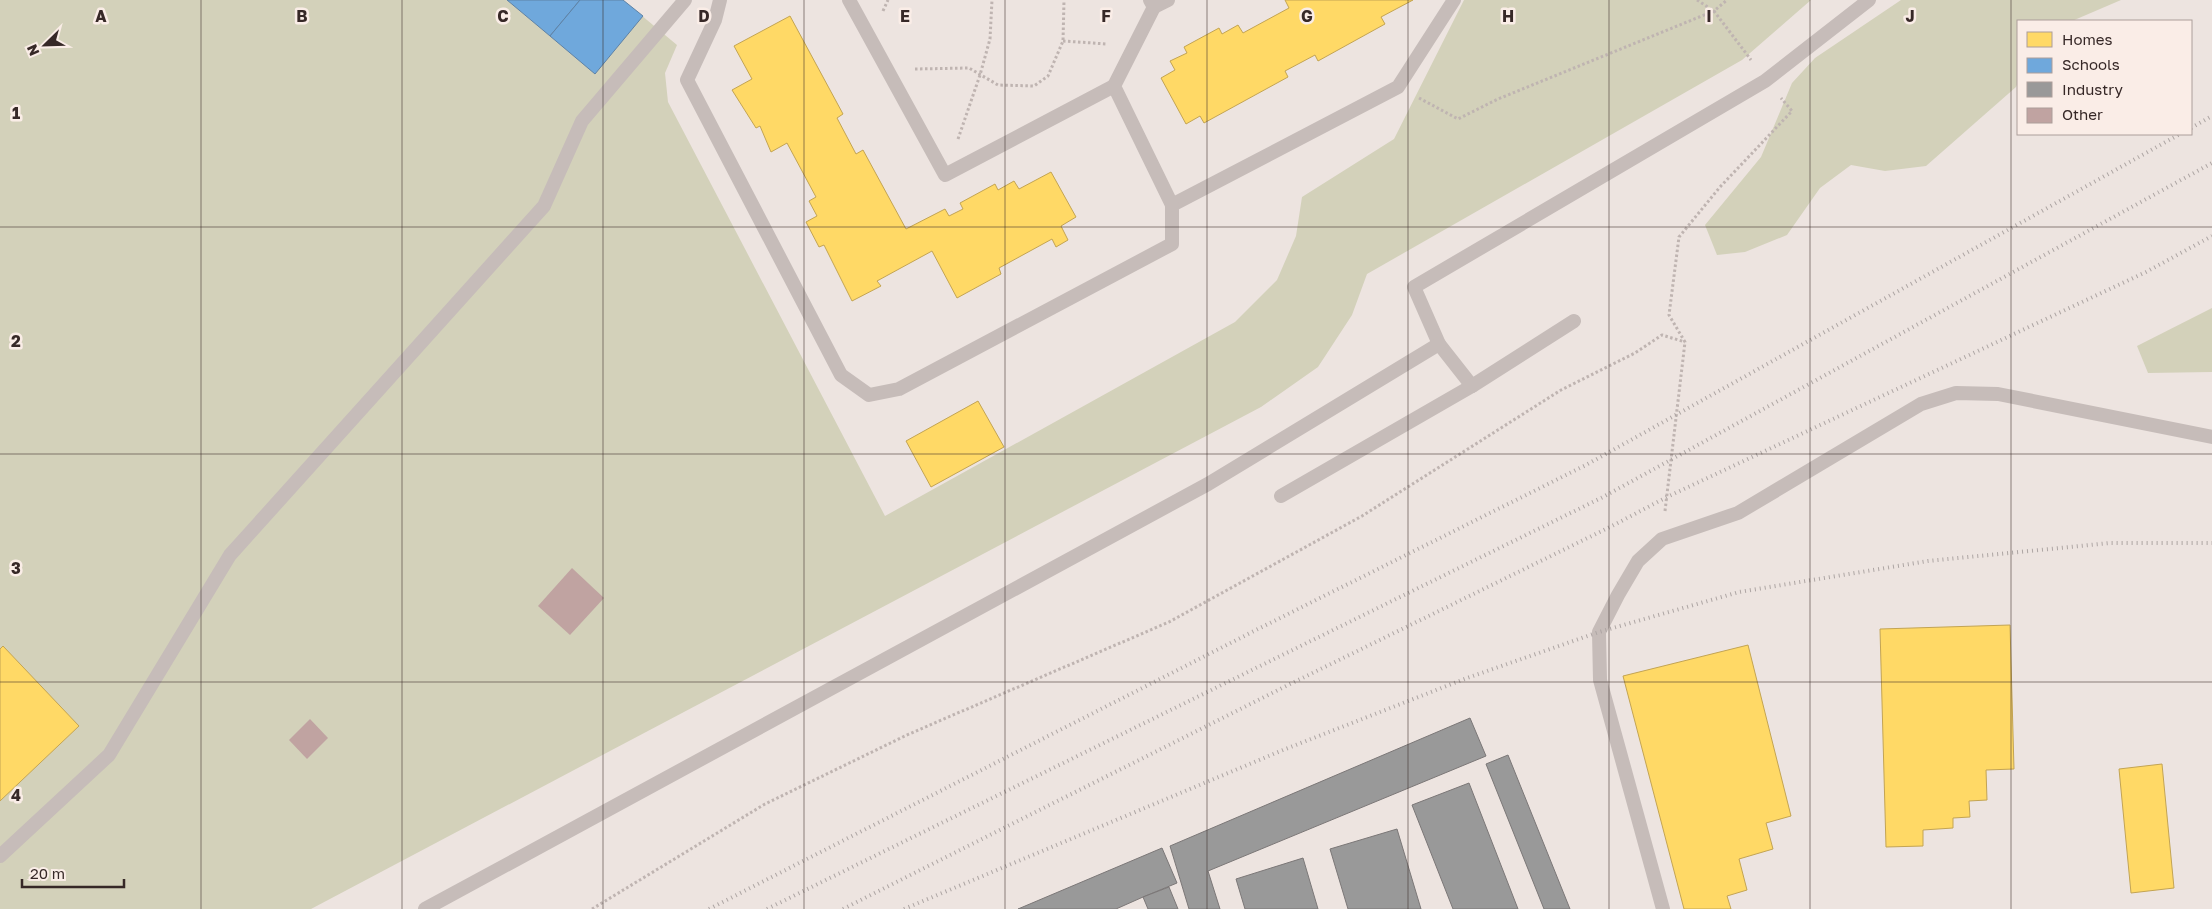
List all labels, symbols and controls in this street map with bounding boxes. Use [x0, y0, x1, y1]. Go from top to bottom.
text: A [95, 6, 107, 26]
text: B [296, 6, 308, 26]
text: C [497, 6, 509, 26]
text: D [698, 6, 710, 26]
text: E [900, 6, 910, 26]
text: F [1101, 6, 1111, 26]
text: G [1301, 6, 1313, 26]
text: H [1502, 6, 1514, 26]
text: I [1706, 6, 1712, 26]
text: J [1905, 6, 1915, 26]
north arrow [20, 20, 70, 70]
legend [2017, 20, 2192, 135]
text: Homes [2062, 30, 2112, 48]
text: N [23, 42, 42, 58]
text: Schools [2062, 55, 2120, 73]
text: Industry [2062, 80, 2123, 98]
text: 1 [12, 103, 20, 123]
text: Other [2062, 105, 2103, 123]
text: 2 [11, 331, 21, 351]
text: 3 [11, 558, 21, 578]
text: 4 [11, 785, 21, 805]
scale bar [22, 856, 125, 888]
text: 20 m [30, 864, 65, 882]

